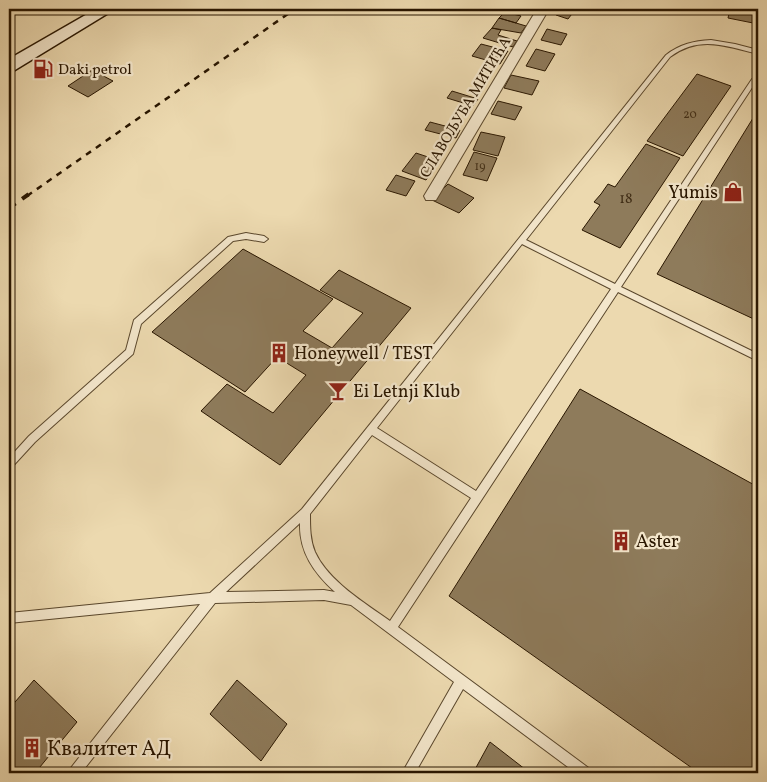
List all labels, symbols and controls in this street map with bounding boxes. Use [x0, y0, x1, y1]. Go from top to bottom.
street label: СЛАВОЉУБА МИТИЋА [416, 33, 517, 182]
fuel station icon: Daki petrol [32, 58, 54, 80]
place label: Daki petrol [58, 60, 132, 81]
house number: 20 [683, 107, 697, 123]
house number: 19 [475, 159, 485, 175]
place label: Yumis [668, 181, 718, 206]
shop icon: Yumis [722, 181, 744, 203]
house number: 18 [619, 189, 633, 210]
building icon: Honeywell / TEST [268, 342, 290, 364]
place label: Honeywell / TEST [294, 342, 433, 367]
bar icon: Ei Letnji Klub [327, 380, 349, 402]
place label: Ei Letnji Klub [353, 380, 460, 405]
building icon: Aster [610, 530, 632, 552]
place label: Aster [636, 530, 679, 555]
place label: Квалитет АД [47, 735, 172, 764]
building icon: Квалитет АД [21, 737, 43, 759]

